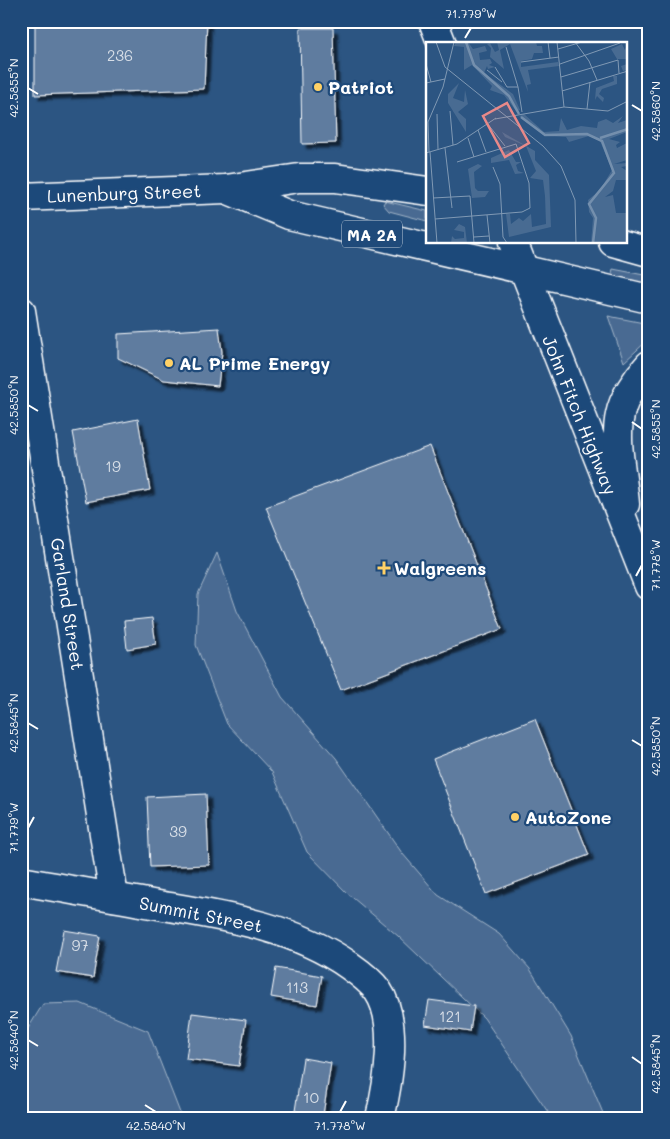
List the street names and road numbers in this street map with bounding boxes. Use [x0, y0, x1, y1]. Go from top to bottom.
street label: Lunenburg Street [47, 178, 201, 208]
road number: MA 2A [342, 220, 402, 248]
street label: John Fitch Highway [537, 332, 623, 498]
street label: Garland Street [46, 536, 90, 672]
street label: Summit Street [137, 890, 265, 938]

